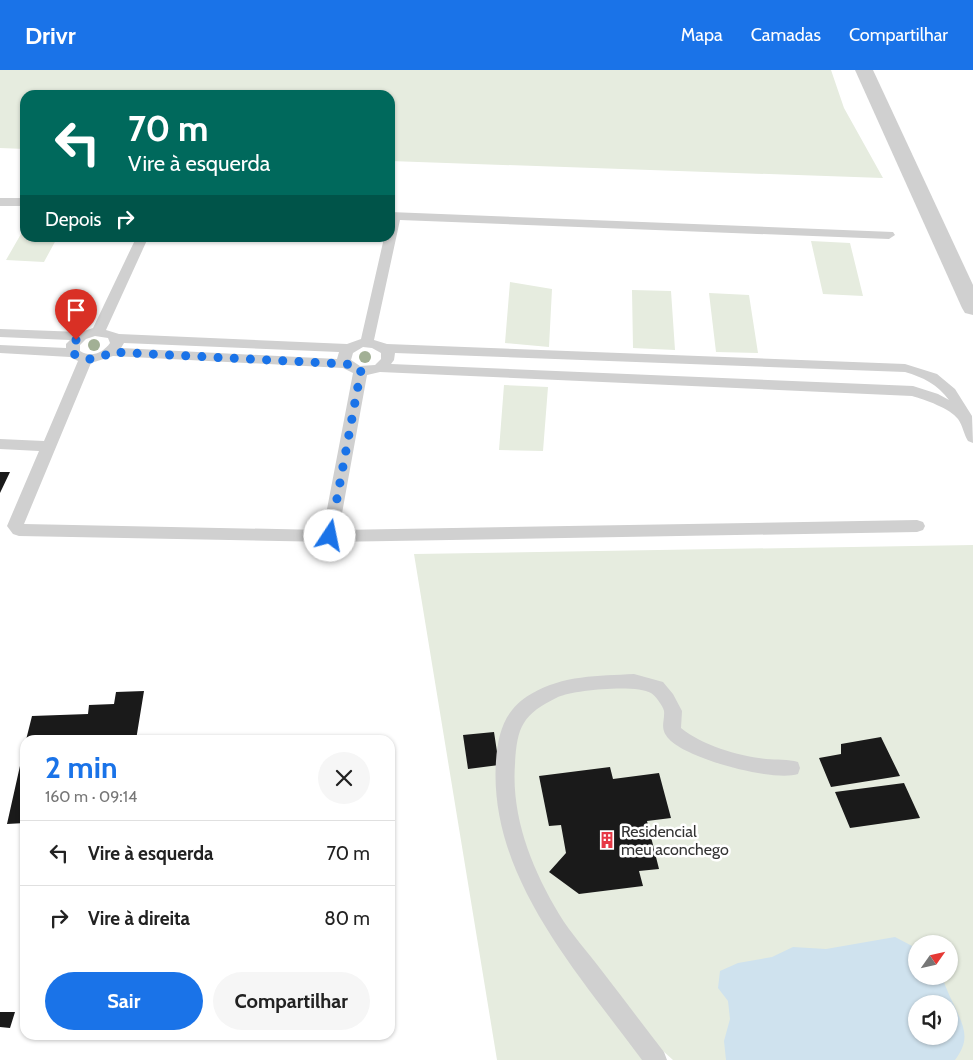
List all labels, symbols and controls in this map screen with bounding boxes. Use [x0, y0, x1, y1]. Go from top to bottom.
text: Drivr [25, 21, 76, 50]
text: Mapa [681, 24, 723, 46]
text: Camadas [751, 24, 821, 46]
text: Compartilhar [849, 24, 948, 46]
text: 70 m [128, 107, 209, 150]
icon: left [45, 110, 110, 175]
text: Vire à esquerda [128, 150, 270, 177]
icon: right [111, 205, 139, 233]
text: Depois [45, 208, 101, 231]
pin [55, 289, 97, 340]
icon: arrive [62, 296, 90, 324]
position arrow [303, 509, 355, 561]
text: 2 min [45, 749, 117, 786]
button: close [318, 752, 370, 804]
text: 160 m · 09:14 [45, 787, 137, 806]
place label: Residencial meu aconchego [621, 822, 729, 859]
building icon: Residencial meu aconchego [597, 830, 617, 850]
icon: left [45, 839, 73, 867]
text: Vire à esquerda [88, 842, 214, 865]
text: 70 m [326, 842, 370, 865]
icon: right [45, 904, 73, 932]
text: Vire à direita [88, 907, 190, 930]
text: 80 m [324, 907, 370, 930]
north arrow [908, 935, 958, 985]
map controls [908, 935, 958, 1045]
button: Sair [45, 972, 203, 1030]
button: Compartilhar [213, 972, 370, 1030]
button: sound [908, 995, 958, 1045]

